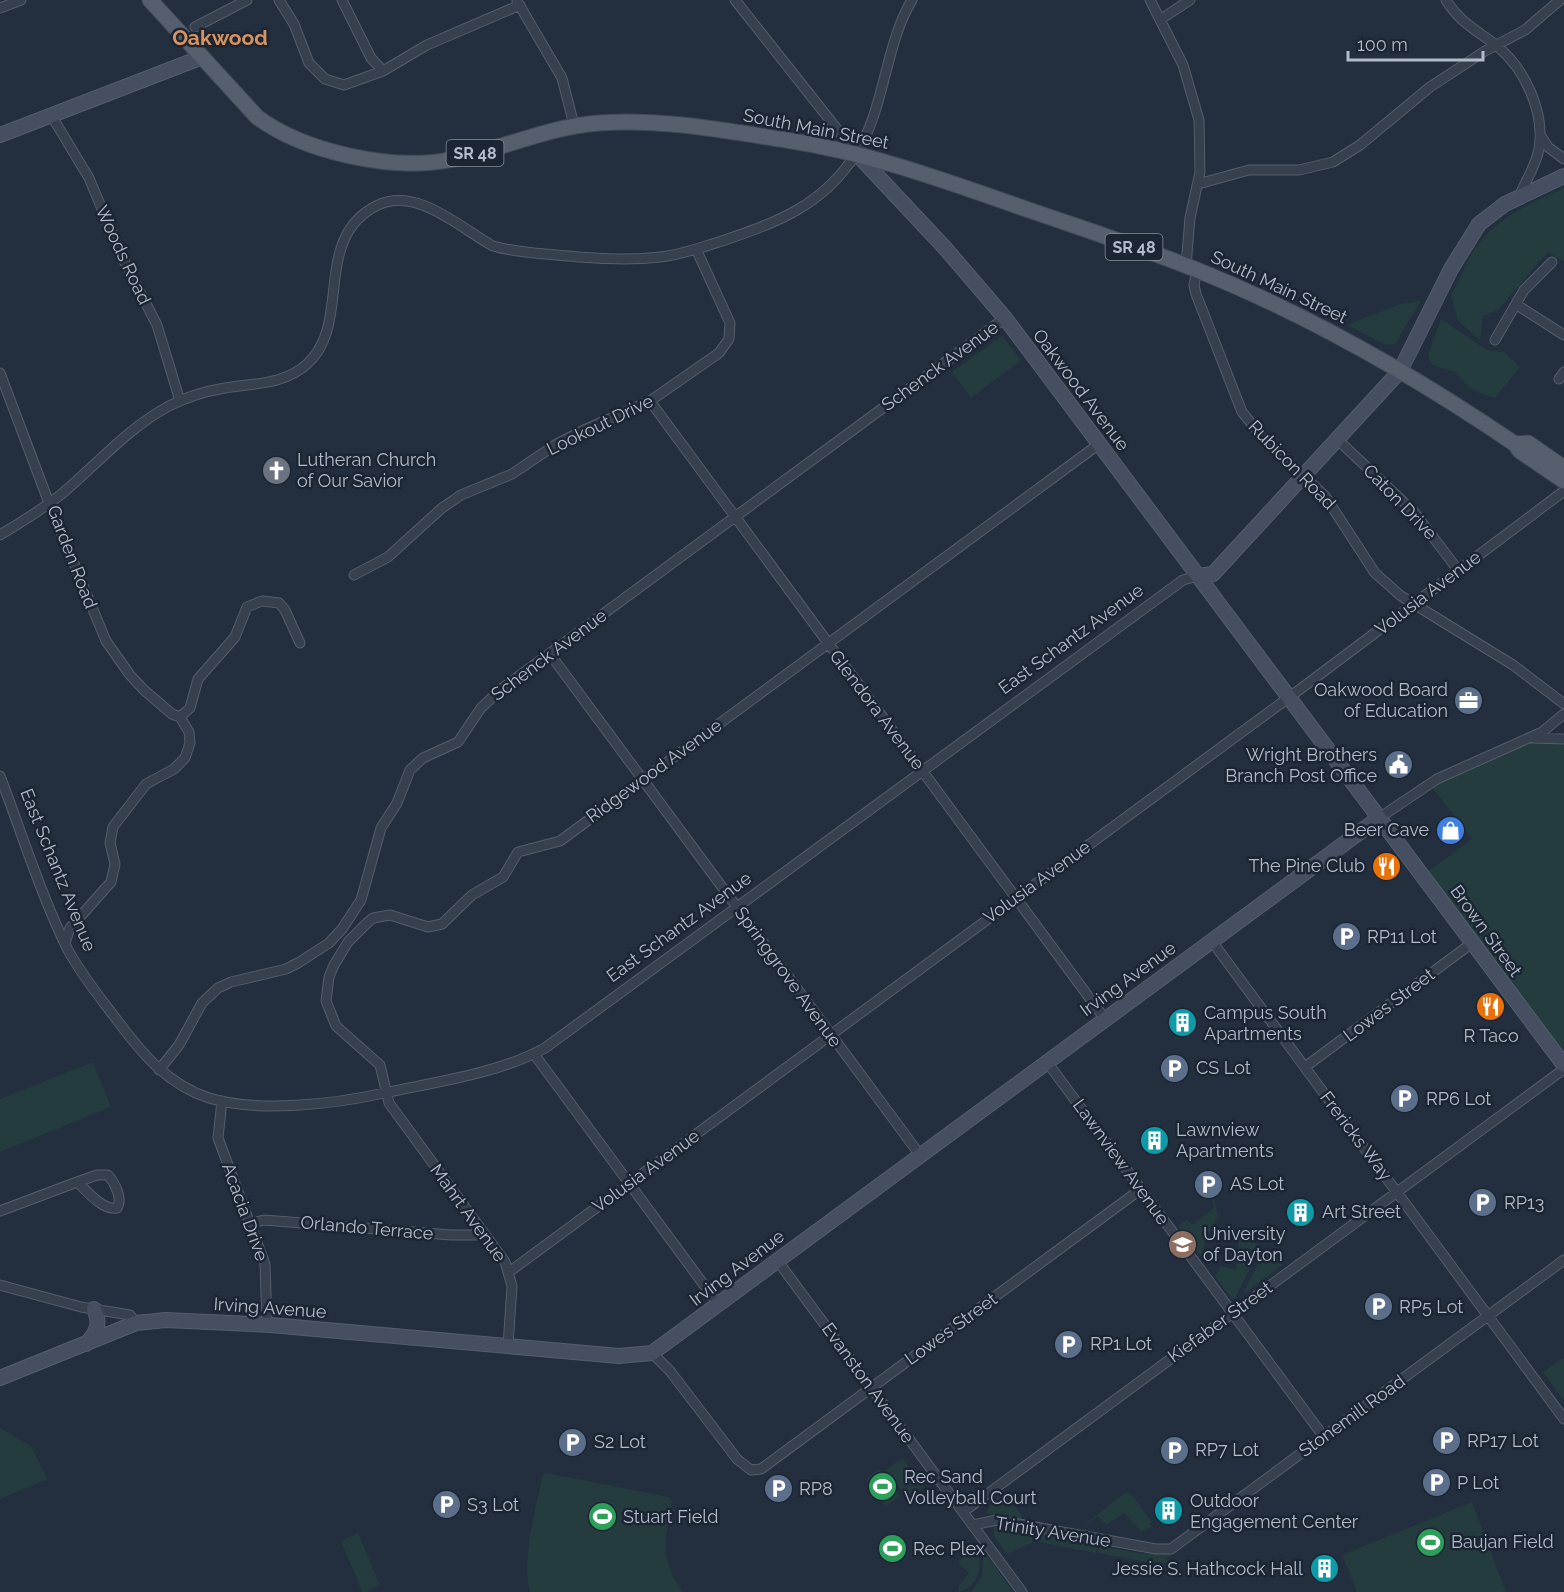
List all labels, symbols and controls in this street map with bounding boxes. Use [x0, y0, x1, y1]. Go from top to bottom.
scale bar [1348, 24, 1483, 62]
district label: Oakwood [172, 25, 268, 50]
text: 100 m [1357, 34, 1408, 55]
street label: South Main Street [742, 104, 891, 153]
road number: SR 48 [446, 140, 504, 166]
street label: Woods Road [91, 202, 156, 308]
road number: SR 48 [1106, 234, 1162, 260]
street label: South Main Street [1208, 246, 1351, 327]
street label: Schenck Avenue [877, 316, 1002, 415]
street label: Oakwood Avenue [1029, 325, 1134, 455]
street label: Lookout Drive [543, 390, 657, 459]
street label: Rubicon Road [1244, 416, 1340, 514]
place label: Lutheran Church of Our Savior [297, 449, 436, 491]
church icon: Lutheran Church of Our Savior [260, 454, 292, 486]
street label: Caton Drive [1359, 460, 1442, 544]
street label: Garden Road [43, 502, 102, 611]
street label: Volusia Avenue [1371, 546, 1485, 639]
street label: East Schantz Avenue [994, 579, 1147, 698]
street label: Schenck Avenue [487, 604, 611, 705]
street label: Glendora Avenue [826, 646, 929, 774]
place label: Oakwood Board of Education [1314, 679, 1448, 721]
office icon: Oakwood Board of Education [1453, 684, 1485, 716]
street label: Ridgewood Avenue [582, 714, 726, 827]
place label: Wright Brothers Branch Post Office [1225, 744, 1377, 786]
public building icon: Wright Brothers Branch Post Office [1382, 749, 1414, 781]
street label: East Schantz Avenue [16, 785, 101, 955]
shop icon: Beer Cave [1434, 814, 1466, 846]
place label: Beer Cave [1344, 819, 1429, 840]
street label: Volusia Avenue [979, 836, 1095, 927]
restaurant icon: The Pine Club [1370, 850, 1402, 882]
place label: The Pine Club [1249, 855, 1365, 876]
street label: East Schantz Avenue [602, 867, 755, 986]
street label: Brown Street [1446, 881, 1527, 981]
street label: Springgrove Avenue [730, 902, 847, 1051]
parking icon: RP11 Lot [1330, 921, 1362, 953]
place label: RP11 Lot [1367, 926, 1437, 947]
street label: Irving Avenue [1076, 937, 1180, 1020]
street label: Lowes Street [1339, 963, 1438, 1046]
restaurant icon: R Taco [1475, 991, 1507, 1023]
place label: Campus South Apartments [1204, 1002, 1327, 1044]
building icon: Campus South Apartments [1167, 1007, 1199, 1039]
place label: R Taco [1463, 1025, 1519, 1046]
parking icon: CS Lot [1159, 1052, 1191, 1084]
place label: CS Lot [1196, 1057, 1251, 1078]
parking icon: RP6 Lot [1389, 1083, 1421, 1115]
street label: Frericks Way [1316, 1087, 1397, 1185]
place label: RP6 Lot [1426, 1088, 1491, 1109]
street label: Lawnview Avenue [1069, 1095, 1174, 1229]
place label: Lawnview Apartments [1176, 1119, 1274, 1161]
building icon: Lawnview Apartments [1139, 1124, 1171, 1156]
street label: Volusia Avenue [588, 1125, 704, 1216]
street label: Acacia Drive [218, 1160, 273, 1264]
street label: Mahrt Avenue [426, 1160, 511, 1266]
parking icon: AS Lot [1193, 1168, 1225, 1200]
place label: AS Lot [1230, 1173, 1284, 1194]
parking icon: RP13 [1467, 1187, 1499, 1219]
place label: RP13 [1504, 1192, 1544, 1213]
building icon: Art Street [1285, 1196, 1317, 1228]
place label: Art Street [1322, 1201, 1401, 1222]
street label: Orlando Terrace [300, 1211, 435, 1244]
place label: University of Dayton [1203, 1223, 1286, 1265]
street label: Irving Avenue [685, 1225, 789, 1310]
school or university icon: University of Dayton [1166, 1228, 1198, 1260]
street label: Kiefaber Street [1163, 1277, 1276, 1366]
street label: Lowes Street [901, 1288, 1001, 1369]
parking icon: RP5 Lot [1362, 1291, 1394, 1323]
street label: Irving Avenue [213, 1293, 328, 1322]
place label: RP5 Lot [1399, 1296, 1463, 1317]
street label: Evanston Avenue [818, 1319, 919, 1447]
parking icon: RP1 Lot [1053, 1328, 1085, 1360]
place label: RP1 Lot [1090, 1333, 1152, 1354]
street label: Stonemill Road [1295, 1370, 1409, 1461]
parking icon: RP17 Lot [1430, 1425, 1462, 1457]
parking icon: S2 Lot [557, 1426, 589, 1458]
place label: RP17 Lot [1467, 1430, 1539, 1451]
place label: S2 Lot [594, 1431, 646, 1452]
parking icon: RP7 Lot [1158, 1434, 1190, 1466]
place label: RP7 Lot [1195, 1439, 1259, 1460]
place label: Rec Sand Volleyball Court [904, 1466, 1036, 1508]
parking icon: P Lot [1420, 1467, 1452, 1499]
sports icon: Rec Sand Volleyball Court [867, 1471, 899, 1503]
place label: P Lot [1457, 1472, 1499, 1493]
parking icon: RP8 [762, 1473, 794, 1505]
place label: RP8 [799, 1478, 833, 1499]
parking icon: S3 Lot [430, 1489, 462, 1521]
place label: Outdoor Engagement Center [1190, 1490, 1359, 1532]
place label: S3 Lot [467, 1494, 519, 1515]
building icon: Outdoor Engagement Center [1153, 1495, 1185, 1527]
sports icon: Stuart Field [586, 1501, 618, 1533]
place label: Stuart Field [623, 1506, 718, 1527]
street label: Trinity Avenue [994, 1512, 1113, 1551]
sports icon: Baujan Field [1414, 1526, 1446, 1558]
place label: Baujan Field [1451, 1531, 1554, 1552]
sports icon: Rec Plex [876, 1533, 908, 1565]
place label: Rec Plex [913, 1538, 985, 1559]
building icon: Jessie S. Hathcock Hall [1308, 1553, 1340, 1585]
place label: Jessie S. Hathcock Hall [1112, 1558, 1303, 1579]

